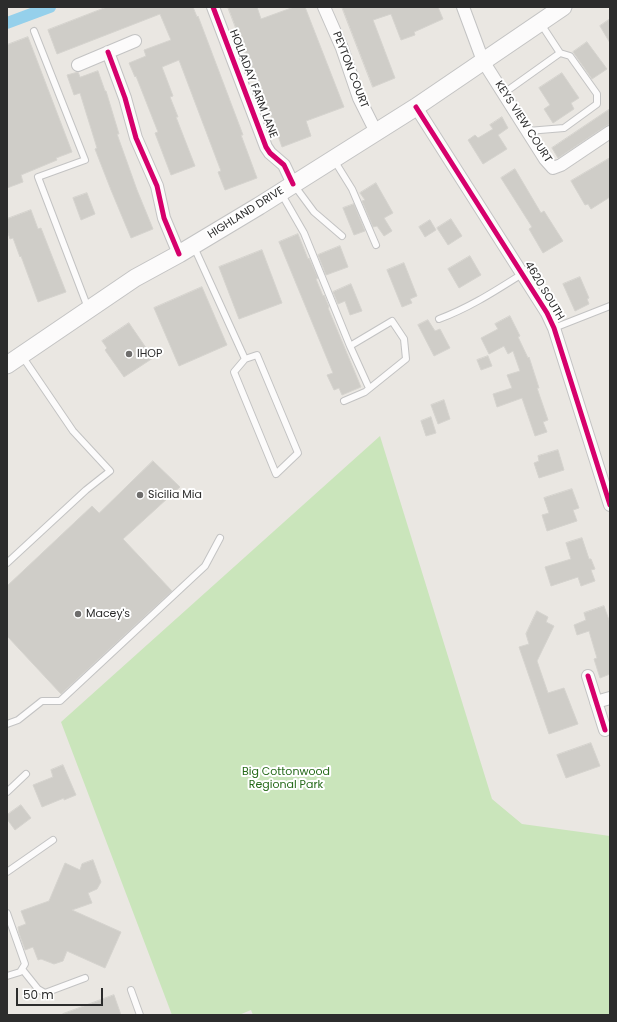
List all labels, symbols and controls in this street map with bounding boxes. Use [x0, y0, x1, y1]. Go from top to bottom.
street label: HOLLADAY FARM LANE [226, 28, 280, 140]
street label: PEYTON COURT [329, 30, 371, 110]
street label: KEYS VIEW COURT [492, 79, 554, 165]
street label: HIGHLAND DRIVE [205, 184, 287, 242]
street label: 4620 SOUTH [521, 259, 567, 323]
place label: IHOP [137, 347, 162, 361]
marker: IHOP [124, 349, 134, 359]
place label: Sicilia Mia [148, 488, 202, 502]
marker: Sicilia Mia [135, 490, 145, 500]
place label: Macey's [86, 607, 130, 621]
marker: Macey's [73, 609, 83, 619]
park label: Big Cottonwood Regional Park [242, 765, 330, 791]
scale bar [18, 980, 105, 1006]
text: 50 m [23, 986, 54, 1003]

